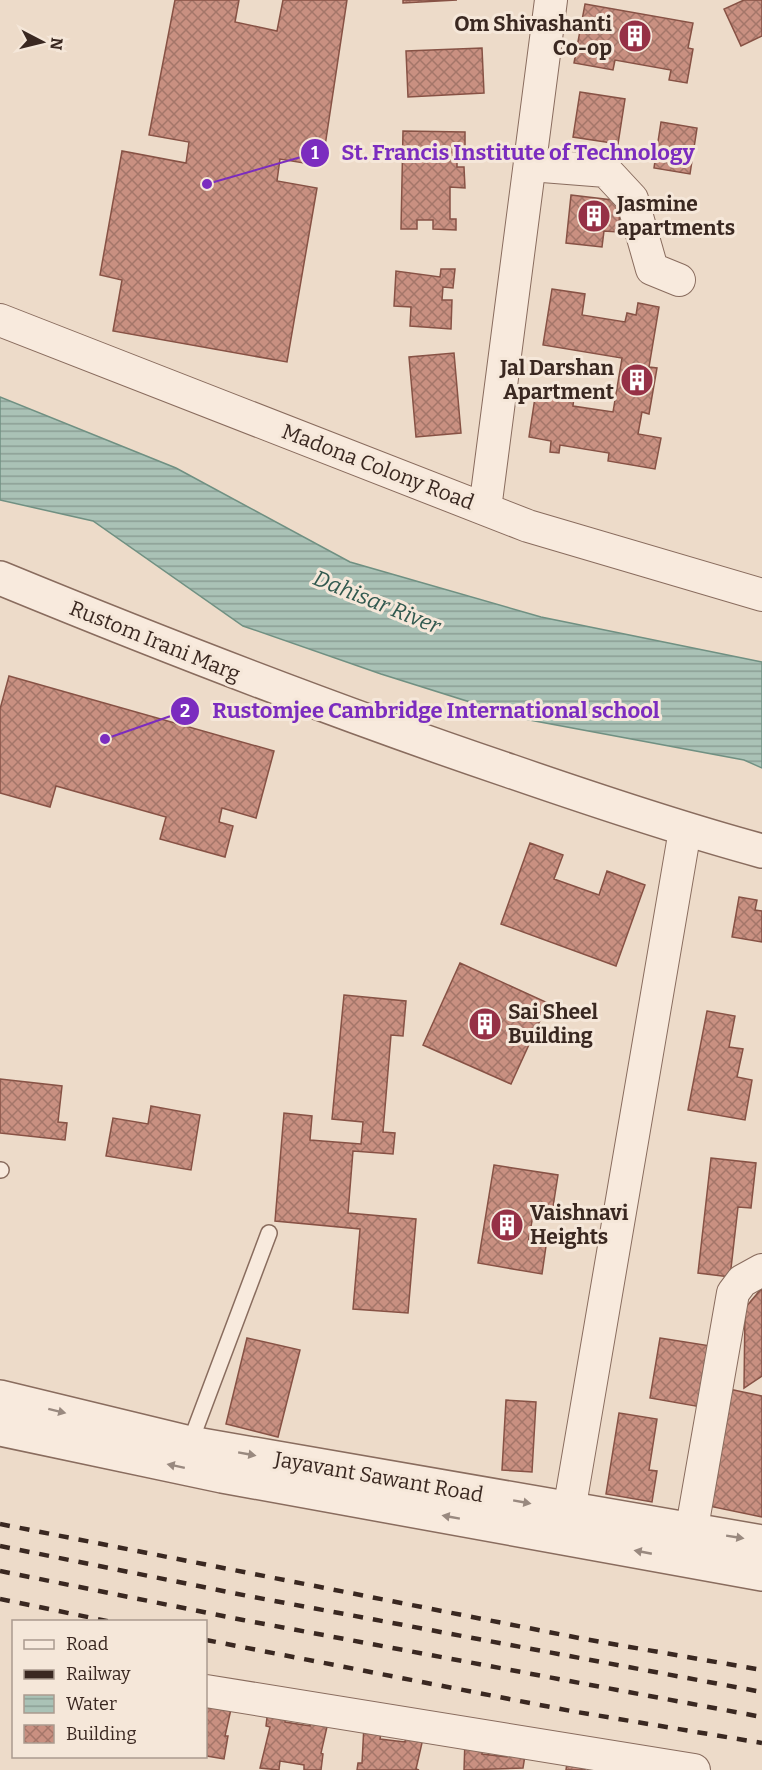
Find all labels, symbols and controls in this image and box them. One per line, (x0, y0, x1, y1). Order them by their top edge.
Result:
place label: Om Shivashanti Co-op (454, 11, 612, 61)
north arrow (12, 12, 72, 72)
building icon: Om Shivashanti Co-op (617, 18, 653, 54)
text: N (46, 36, 67, 51)
callout: St. Francis Institute of Technology (300, 133, 707, 173)
text: St. Francis Institute of Technology (341, 139, 696, 166)
text: 1 (311, 142, 319, 164)
place label: Jasmine apartments (616, 191, 735, 241)
building icon: Jasmine apartments (576, 198, 612, 234)
place label: Jal Darshan Apartment (499, 355, 615, 405)
building icon: Jal Darshan Apartment (619, 362, 655, 398)
street label: Madona Colony Road (278, 418, 478, 516)
water label: Dahisar River (310, 564, 445, 640)
street label: Rustom Irani Marg (66, 595, 244, 687)
callout: Rustomjee Cambridge International school (170, 691, 672, 731)
text: Rustomjee Cambridge International school (212, 697, 660, 724)
text: 2 (180, 700, 190, 722)
place label: Sai Sheel Building (508, 999, 598, 1049)
building icon: Sai Sheel Building (467, 1006, 503, 1042)
place label: Vaishnavi Heights (530, 1200, 629, 1250)
building icon: Vaishnavi Heights (489, 1207, 525, 1243)
one-way arrow (48, 1406, 66, 1416)
street label: Jayavant Sawant Road (272, 1446, 485, 1508)
one-way arrow (238, 1449, 257, 1458)
one-way arrow (167, 1461, 186, 1470)
one-way arrow (512, 1498, 531, 1507)
one-way arrow (441, 1512, 460, 1521)
one-way arrow (726, 1533, 745, 1542)
one-way arrow (633, 1547, 652, 1556)
legend (12, 1620, 207, 1758)
text: Road (66, 1633, 109, 1655)
text: Railway (66, 1663, 131, 1685)
text: Water (66, 1693, 117, 1715)
text: Building (66, 1723, 137, 1745)

